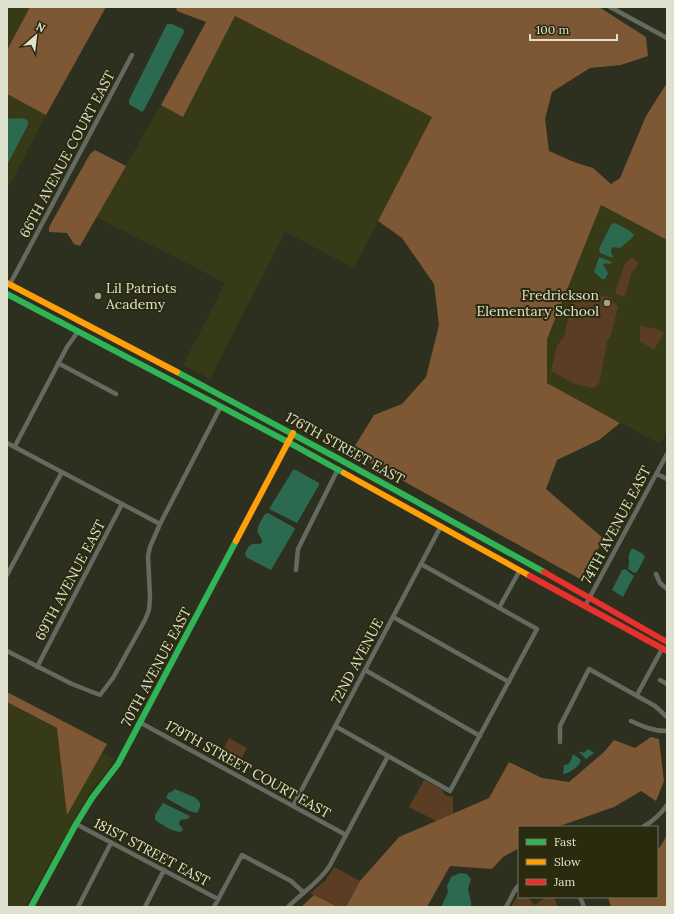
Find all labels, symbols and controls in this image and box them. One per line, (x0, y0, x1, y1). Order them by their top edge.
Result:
north arrow (16, 16, 56, 56)
scale bar (530, 16, 617, 42)
text: N (34, 19, 48, 36)
text: 100 m (536, 22, 569, 37)
street label: 66TH AVENUE COURT EAST (15, 67, 119, 241)
place label: Lil Patriots Academy (105, 279, 177, 313)
place label: Fredrickson Elementary School (476, 286, 599, 320)
marker: Lil Patriots Academy (93, 291, 103, 301)
marker: Fredrickson Elementary School (602, 298, 612, 308)
street label: 176TH STREET EAST (282, 408, 408, 488)
street label: 74TH AVENUE EAST (577, 463, 655, 587)
street label: 69TH AVENUE EAST (31, 517, 109, 643)
street label: 70TH AVENUE EAST (117, 604, 195, 730)
street label: 72ND AVENUE (327, 615, 387, 707)
street label: 179TH STREET COURT EAST (162, 716, 334, 822)
street label: 181ST STREET EAST (91, 814, 213, 890)
legend (518, 826, 658, 898)
text: Fast (554, 834, 577, 849)
text: Slow (554, 854, 581, 869)
text: Jam (553, 874, 575, 889)

